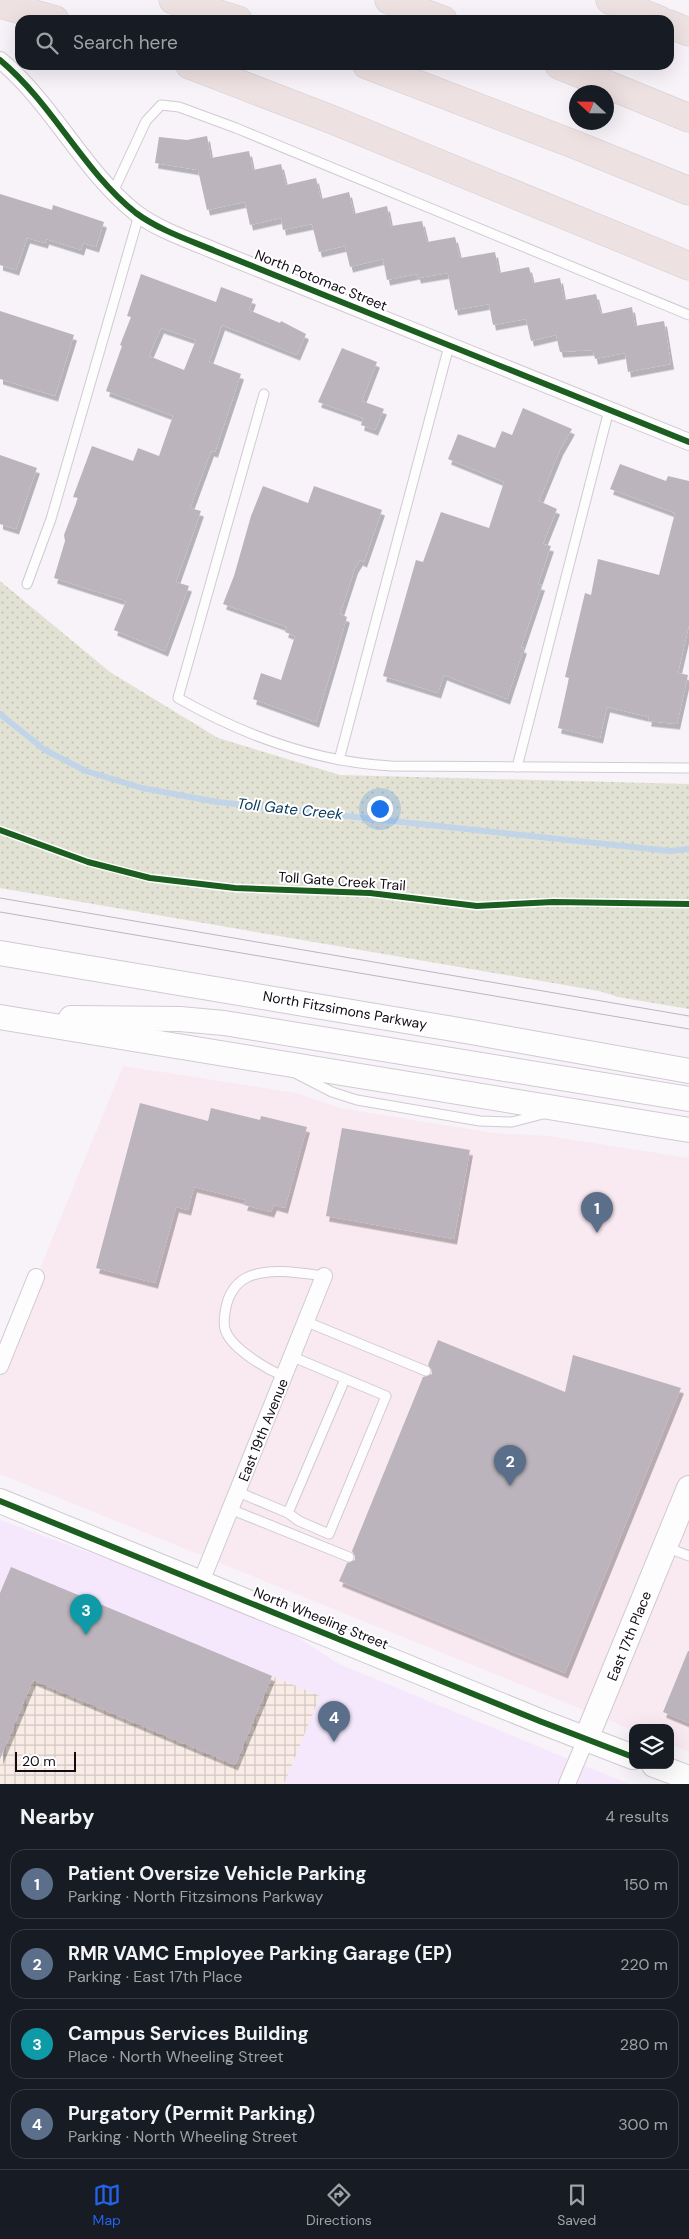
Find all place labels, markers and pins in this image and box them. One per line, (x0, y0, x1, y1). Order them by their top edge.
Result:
pin: 1 (581, 1192, 613, 1233)
pin: 2 (494, 1445, 526, 1486)
pin: 3 (70, 1594, 102, 1635)
pin: 4 (318, 1701, 350, 1742)

